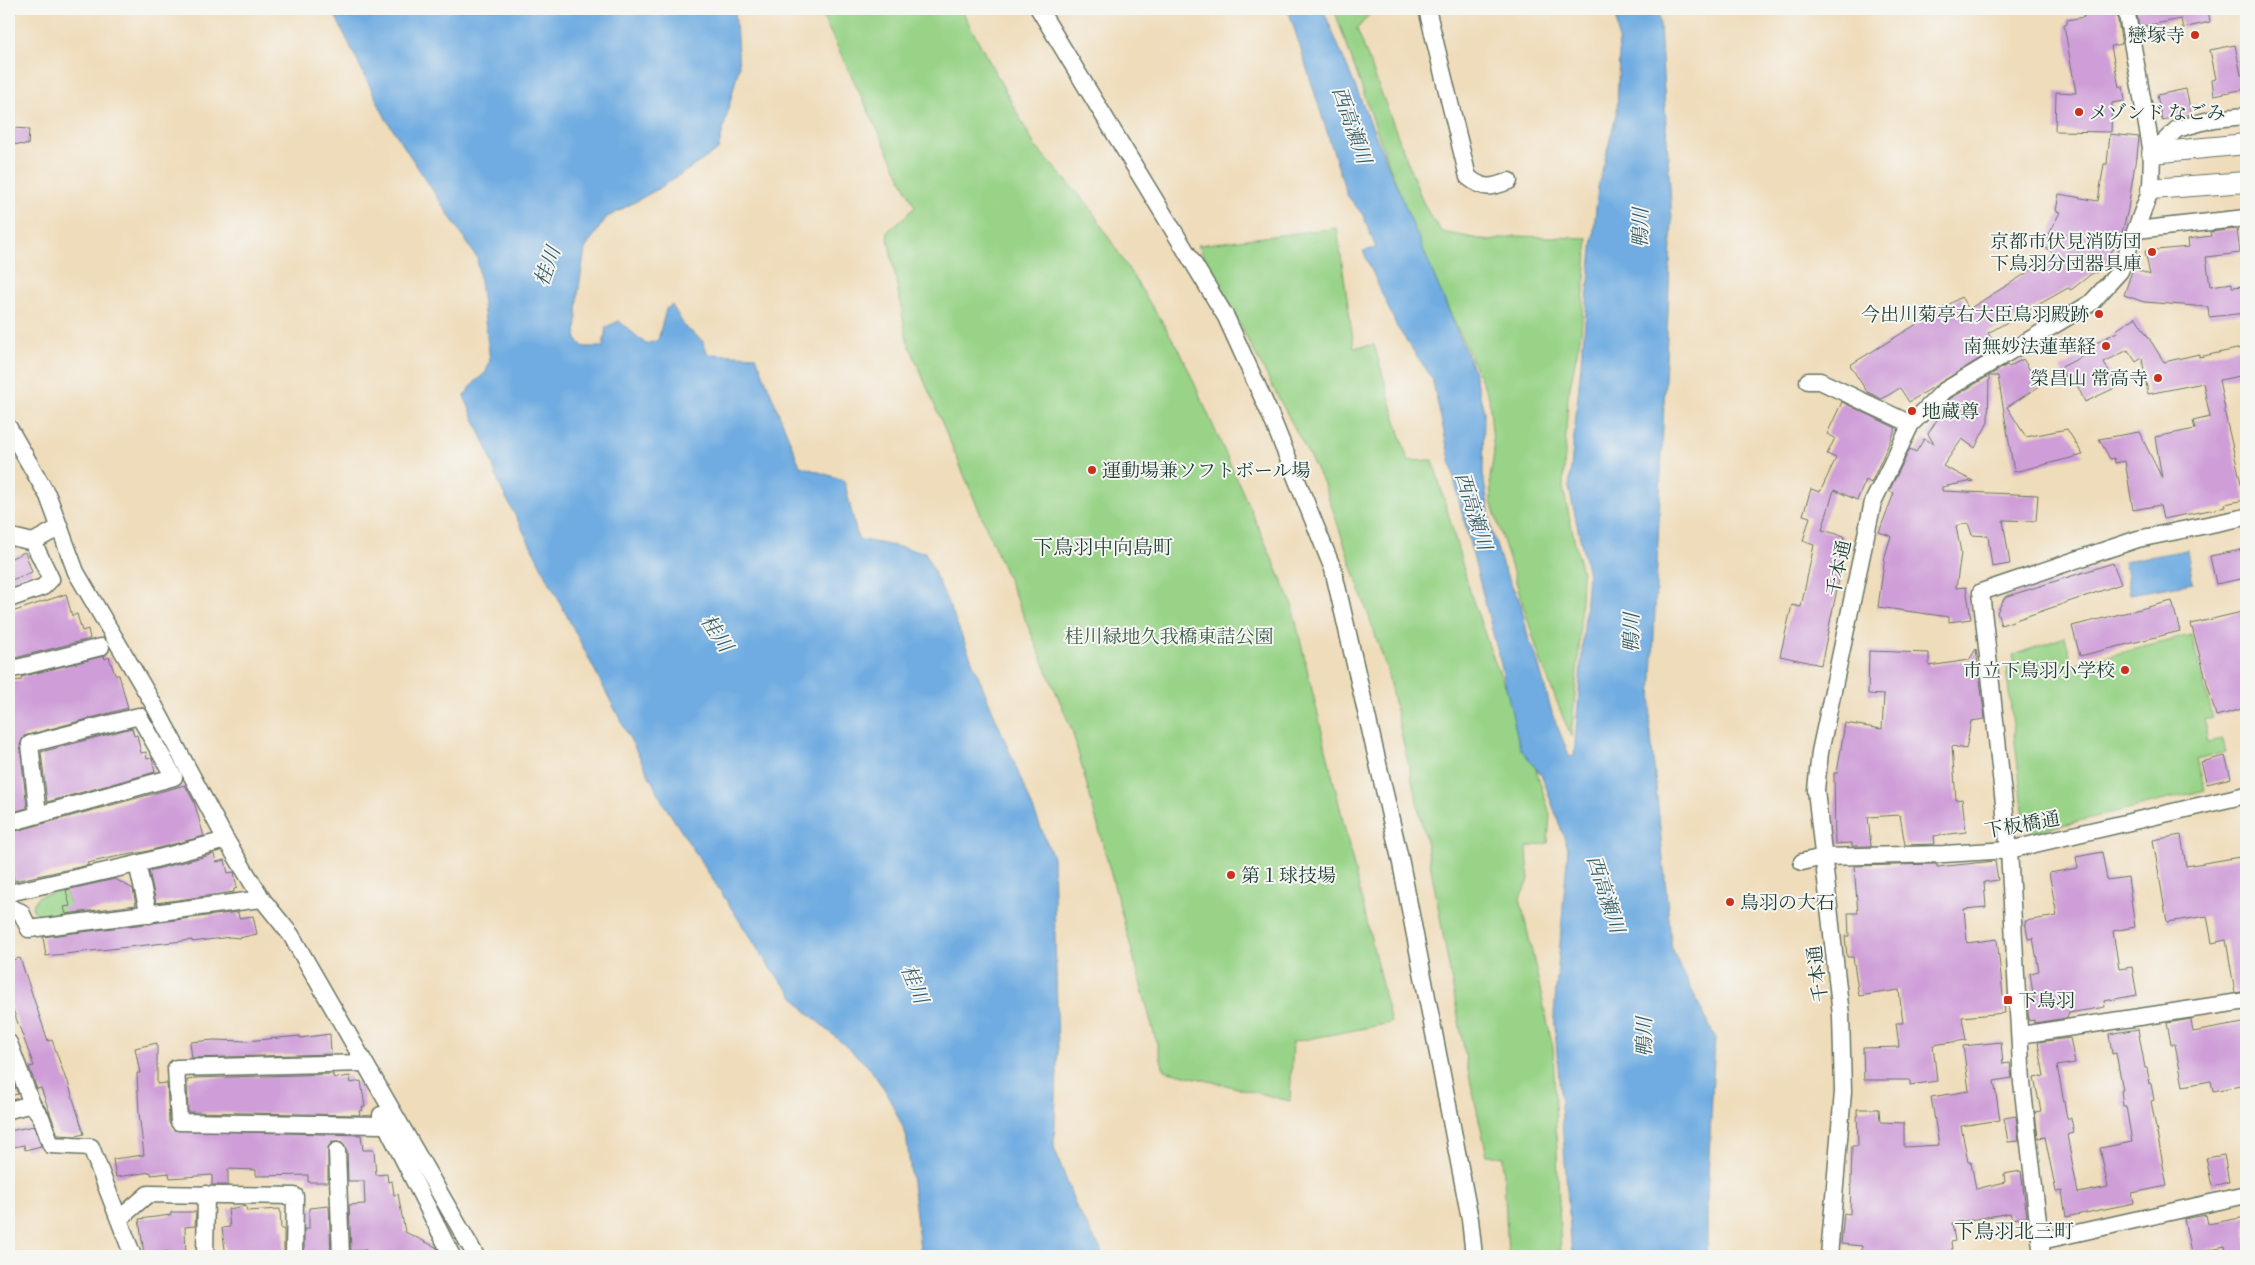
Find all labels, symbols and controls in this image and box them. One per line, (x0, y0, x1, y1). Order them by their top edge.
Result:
place label: 戀塚寺 (2128, 25, 2185, 48)
marker: 戀塚寺 (2189, 29, 2201, 41)
water label: 西高瀬川 (1326, 84, 1376, 169)
place label: メゾンド なごみ (2089, 102, 2226, 125)
marker: メゾンド なごみ (2073, 106, 2085, 118)
water label: 鴨川 (1629, 206, 1654, 248)
place label: 京都市伏見消防団 下鳥羽分団器具庫 (1990, 231, 2142, 276)
water label: 桂川 (530, 242, 568, 290)
marker: 京都市伏見消防団 下鳥羽分団器具庫 (2146, 246, 2158, 258)
place label: 今出川菊亭右大臣鳥羽殿跡 (1861, 304, 2089, 327)
marker: 今出川菊亭右大臣鳥羽殿跡 (2093, 308, 2105, 320)
place label: 南無妙法蓮華経 (1963, 336, 2096, 359)
marker: 南無妙法蓮華経 (2100, 340, 2112, 352)
place label: 榮昌山 常高寺 (2030, 368, 2148, 391)
marker: 榮昌山 常高寺 (2152, 372, 2164, 384)
place label: 地蔵尊 (1922, 401, 1979, 424)
marker: 地蔵尊 (1906, 405, 1918, 417)
place label: 運動場兼ソフトボール場 (1102, 460, 1311, 483)
marker: 運動場兼ソフトボール場 (1086, 464, 1098, 476)
water label: 西高瀬川 (1449, 470, 1497, 555)
district label: 下鳥羽中向島町 (1033, 536, 1173, 561)
street label: 千本通 (1822, 538, 1857, 599)
water label: 桂川 (694, 610, 738, 659)
water label: 鴨川 (1620, 611, 1645, 653)
park label: 桂川緑地久我橋東詰公園 (1064, 626, 1274, 649)
place label: 市立下鳥羽小学校 (1963, 660, 2115, 683)
marker: 市立下鳥羽小学校 (2119, 664, 2131, 676)
street label: 下板橋通 (1983, 808, 2062, 843)
water label: 西高瀬川 (1580, 853, 1629, 938)
place label: 第１球技場 (1241, 865, 1336, 888)
marker: 第１球技場 (1225, 869, 1237, 881)
place label: 鳥羽の大石 (1740, 892, 1835, 915)
marker: 鳥羽の大石 (1724, 896, 1736, 908)
street label: 千本通 (1804, 944, 1833, 1004)
water label: 桂川 (895, 961, 933, 1010)
place label: 下鳥羽 (2018, 990, 2075, 1013)
marker: 下鳥羽 (2002, 994, 2014, 1006)
water label: 鴨川 (1633, 1015, 1658, 1057)
district label: 下鳥羽北三町 (1954, 1220, 2074, 1245)

